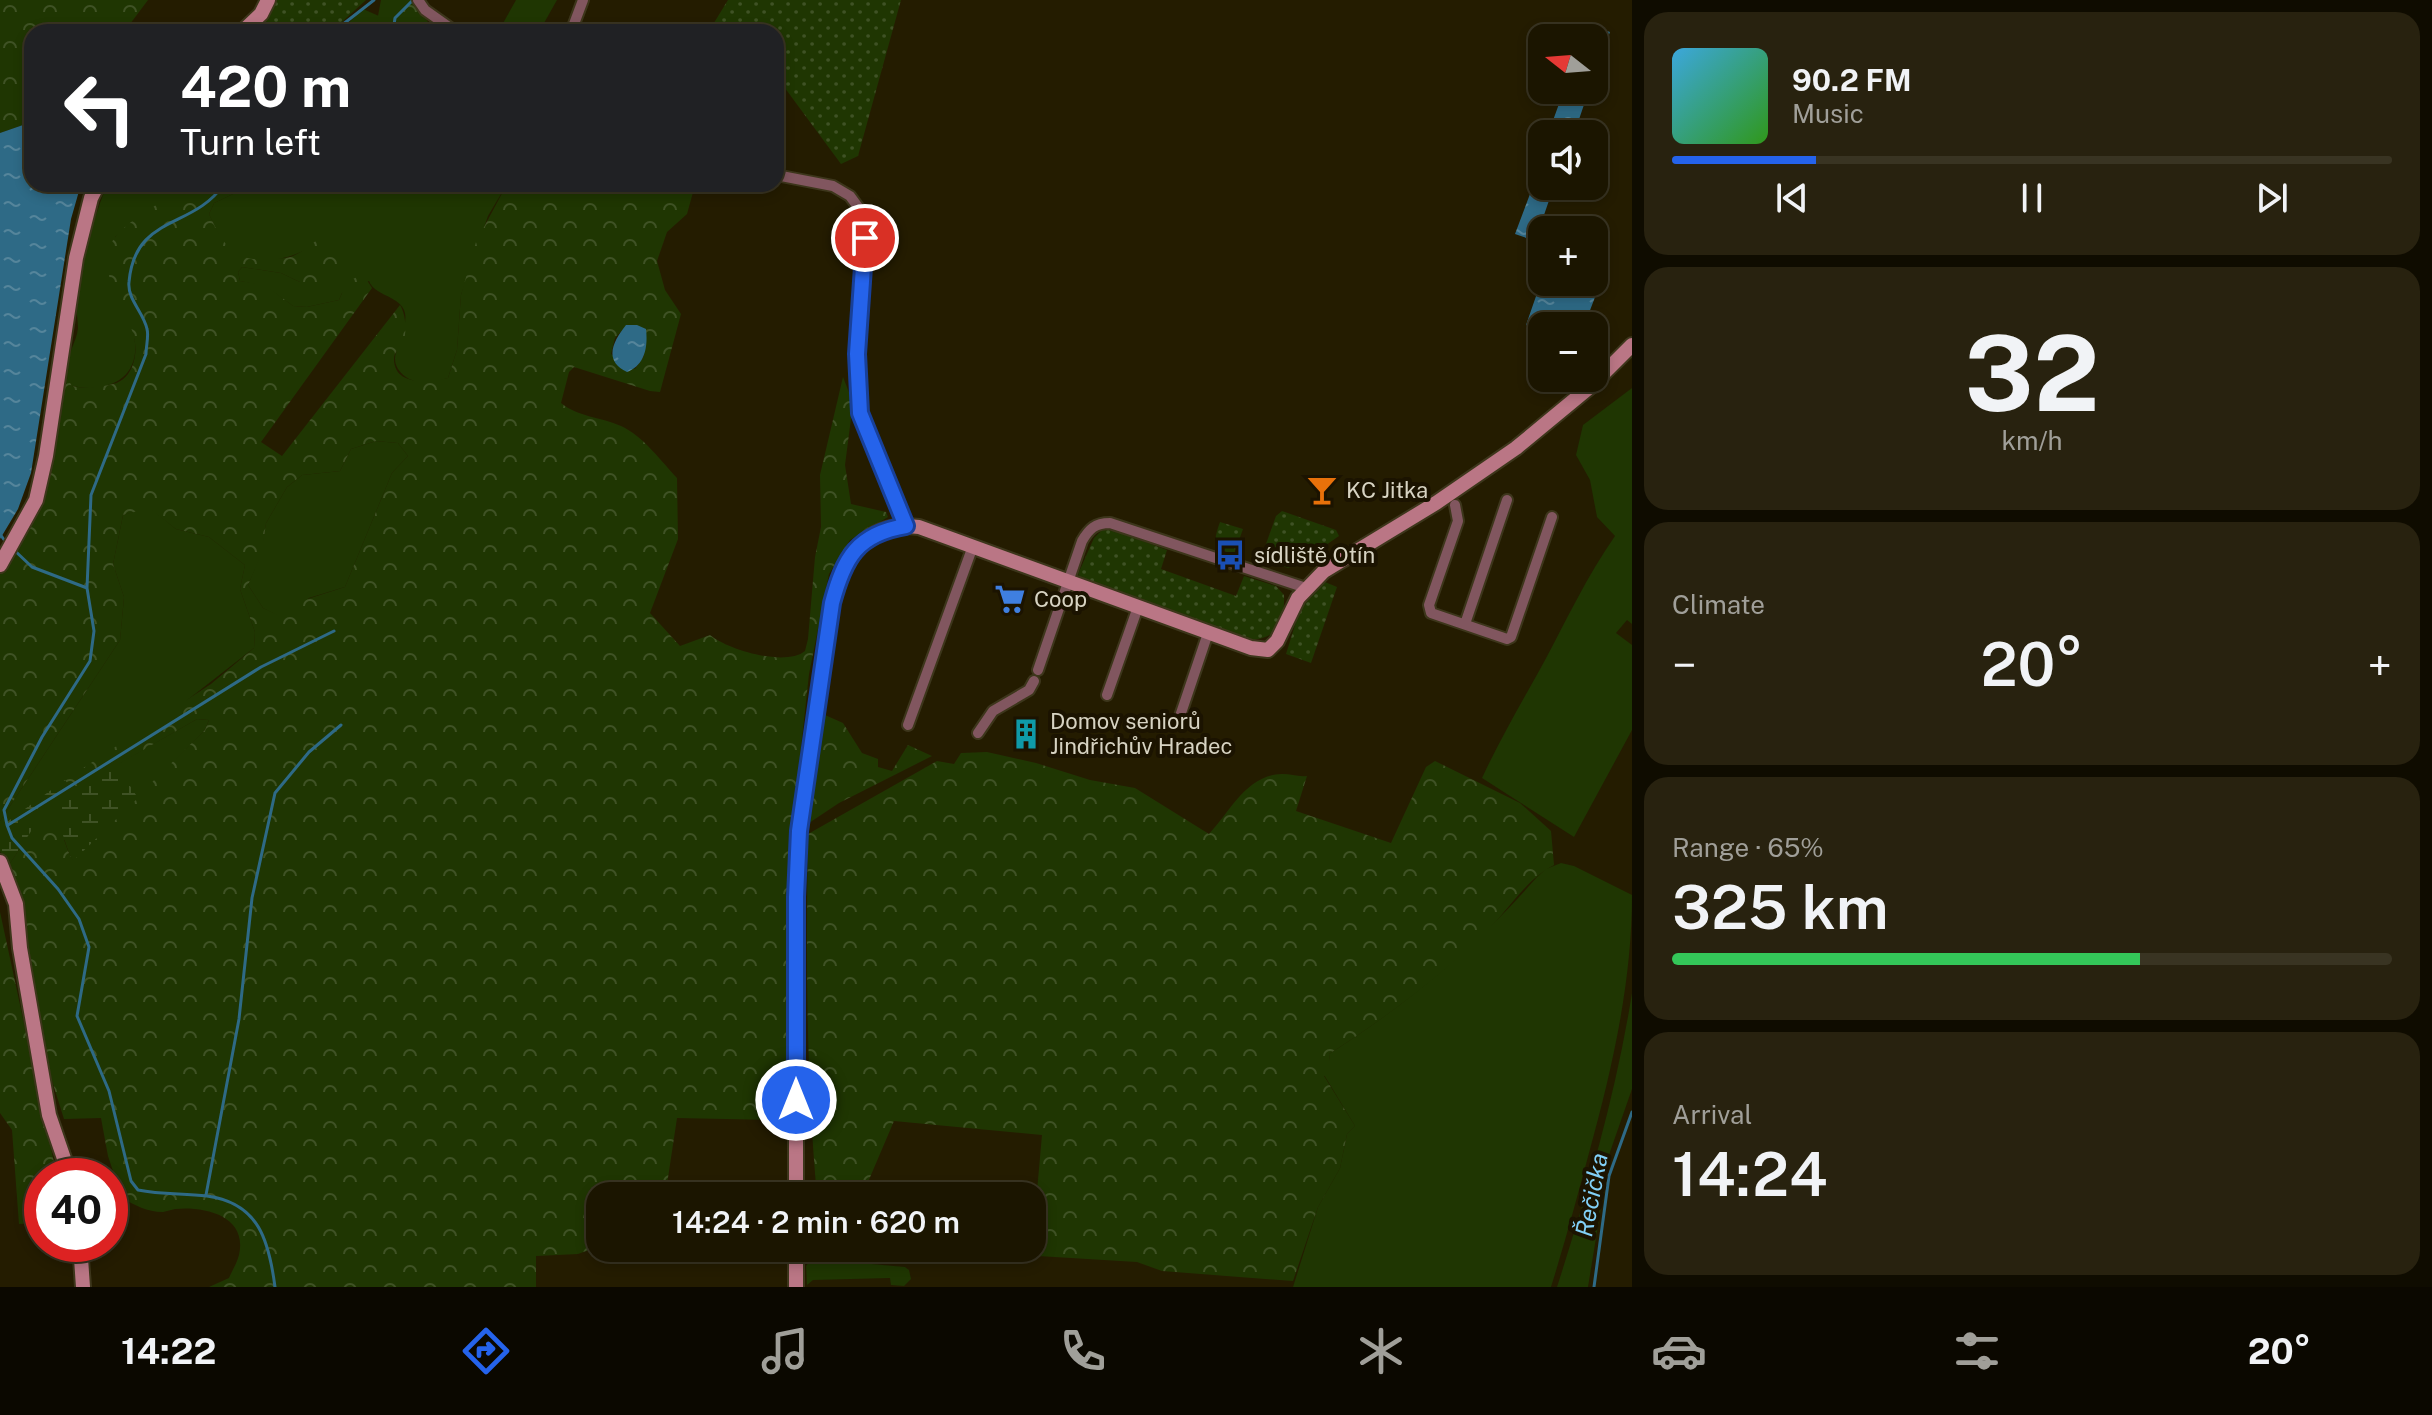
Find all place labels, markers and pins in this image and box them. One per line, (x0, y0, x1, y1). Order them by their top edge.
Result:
pin (831, 204, 899, 272)
bar icon: KC Jitka (1305, 473, 1339, 507)
place label: KC Jitka (1346, 477, 1428, 503)
bus stop icon: sídliště Otín (1213, 538, 1247, 572)
place label: sídliště Otín (1254, 542, 1375, 568)
supermarket icon: Coop (993, 582, 1027, 616)
place label: Coop (1034, 586, 1087, 612)
place label: Domov seniorů Jindřichův Hradec (1050, 708, 1233, 759)
building icon: Domov seniorů Jindřichův Hradec (1009, 717, 1043, 751)

